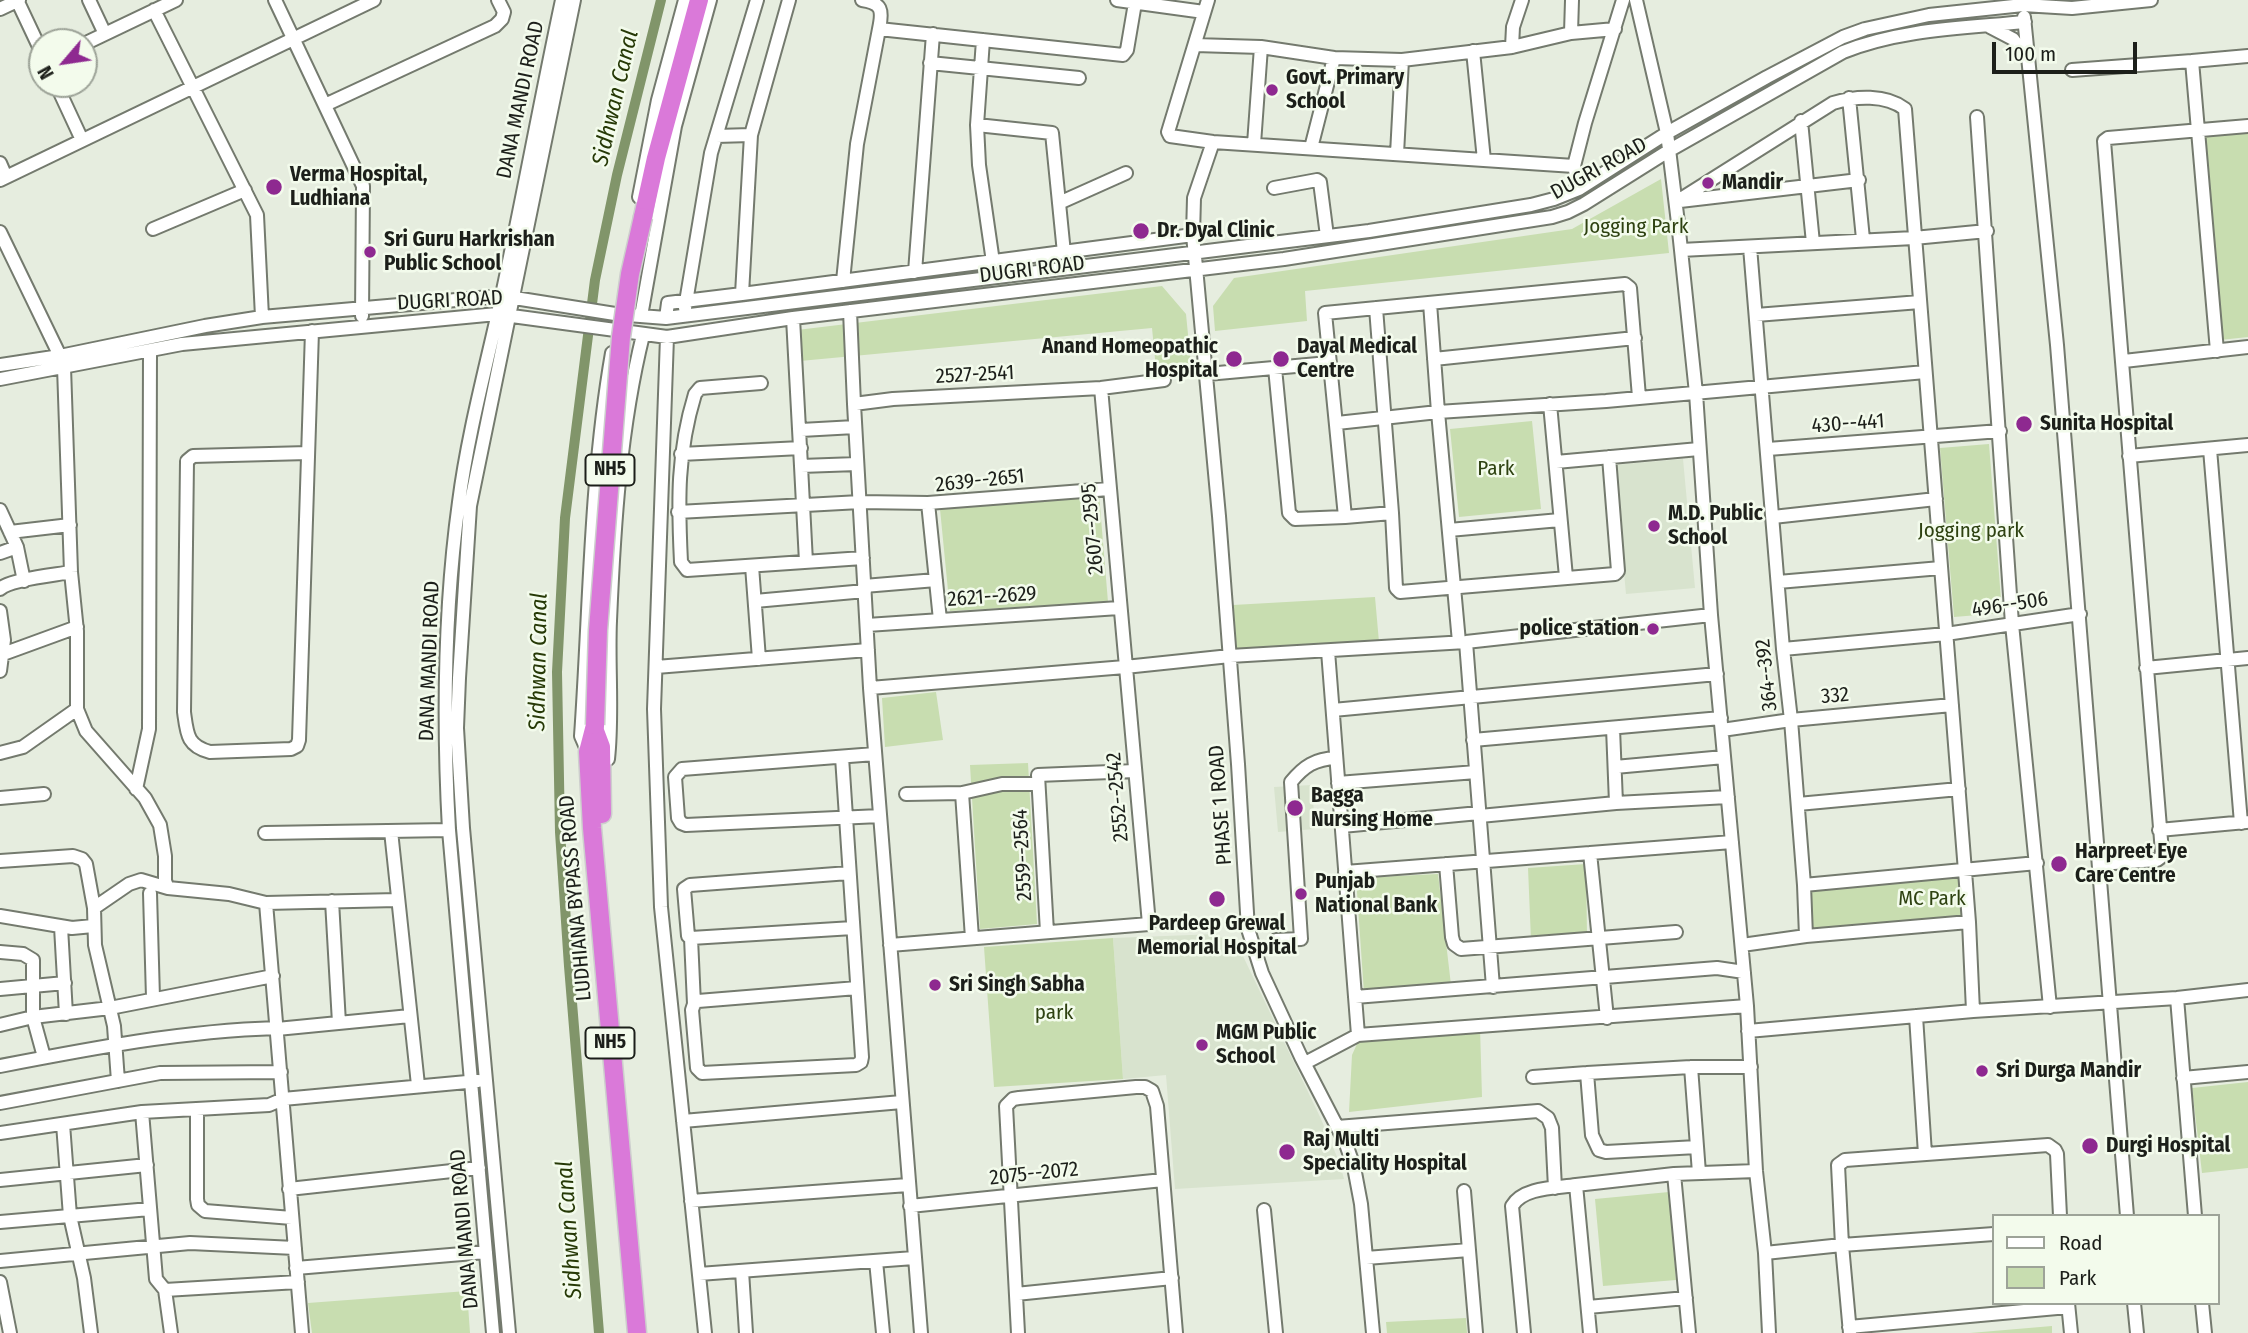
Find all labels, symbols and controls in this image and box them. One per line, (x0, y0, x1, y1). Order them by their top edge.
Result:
street label: DANA MANDI ROAD (492, 19, 550, 181)
water label: Sidhwan Canal (587, 27, 645, 169)
north arrow (28, 28, 98, 98)
scale bar (1996, 28, 2141, 72)
text: 100 m (2005, 41, 2056, 67)
text: N (33, 62, 59, 83)
place label: Govt. Primary School (1286, 65, 1404, 115)
marker: Govt. Primary School (1264, 82, 1280, 98)
street label: DUGRI ROAD (1547, 132, 1651, 206)
place label: Verma Hospital, Ludhiana (290, 162, 428, 212)
place label: Mandir (1722, 170, 1783, 196)
marker: Mandir (1700, 175, 1716, 191)
marker: Verma Hospital, Ludhiana (264, 177, 284, 197)
park label: Jogging Park (1584, 214, 1688, 240)
place label: Dr. Dyal Clinic (1157, 218, 1275, 244)
marker: Dr. Dyal Clinic (1131, 221, 1151, 241)
place label: Sri Guru Harkrishan Public School (384, 227, 555, 277)
marker: Sri Guru Harkrishan Public School (362, 244, 378, 260)
street label: DUGRI ROAD (978, 251, 1086, 289)
street label: DUGRI ROAD (396, 286, 504, 316)
place label: Anand Homeopathic Hospital (1042, 334, 1218, 384)
place label: Dayal Medical Centre (1297, 334, 1417, 384)
marker: Anand Homeopathic Hospital (1224, 349, 1244, 369)
marker: Dayal Medical Centre (1271, 349, 1291, 369)
street label: 2527-2541 (935, 360, 1015, 390)
street label: 430--441 (1811, 409, 1885, 439)
place label: Sunita Hospital (2040, 411, 2173, 437)
marker: Sunita Hospital (2014, 414, 2034, 434)
road number: NH5 (586, 454, 634, 485)
park label: Park (1477, 456, 1515, 482)
street label: 2639--2651 (934, 464, 1026, 498)
street label: 2607--2595 (1076, 482, 1110, 576)
place label: M.D. Public School (1668, 501, 1763, 551)
marker: M.D. Public School (1646, 518, 1662, 534)
park label: Jogging park (1918, 518, 2024, 544)
street label: DANA MANDI ROAD (415, 580, 445, 742)
street label: 2621--2629 (946, 581, 1038, 613)
street label: 496--506 (1970, 587, 2050, 623)
water label: Sidhwan Canal (524, 593, 554, 731)
place label: police station (1520, 616, 1639, 642)
marker: police station (1645, 621, 1661, 637)
street label: 364--392 (1751, 638, 1783, 712)
street label: 332 (1820, 682, 1850, 710)
street label: PHASE 1 ROAD (1204, 744, 1238, 866)
street label: 2552--2542 (1102, 751, 1134, 843)
place label: Bagga Nursing Home (1311, 783, 1433, 833)
street label: LUDHIANA BYPASS ROAD (554, 794, 598, 1002)
marker: Bagga Nursing Home (1285, 798, 1305, 818)
street label: 2559--2564 (1008, 808, 1038, 902)
place label: Harpreet Eye Care Centre (2075, 839, 2187, 889)
marker: Harpreet Eye Care Centre (2049, 854, 2069, 874)
place label: Punjab National Bank (1315, 869, 1437, 919)
marker: Punjab National Bank (1293, 886, 1309, 902)
park label: MC Park (1898, 886, 1966, 912)
marker: Pardeep Grewal Memorial Hospital (1207, 889, 1227, 909)
place label: Pardeep Grewal Memorial Hospital (1137, 911, 1297, 961)
place label: Sri Singh Sabha (949, 972, 1085, 998)
marker: Sri Singh Sabha (927, 977, 943, 993)
park label: park (1035, 1000, 1073, 1026)
place label: MGM Public School (1216, 1020, 1316, 1070)
road number: NH5 (586, 1028, 634, 1058)
marker: MGM Public School (1194, 1037, 1210, 1053)
place label: Sri Durga Mandir (1996, 1058, 2141, 1084)
marker: Sri Durga Mandir (1974, 1063, 1990, 1079)
place label: Raj Multi Speciality Hospital (1303, 1127, 1467, 1177)
place label: Durgi Hospital (2106, 1133, 2230, 1159)
marker: Durgi Hospital (2080, 1136, 2100, 1156)
marker: Raj Multi Speciality Hospital (1277, 1142, 1297, 1162)
street label: DANA MANDI ROAD (445, 1148, 485, 1310)
street label: 2075--2072 (988, 1157, 1080, 1191)
water label: Sidhwan Canal (551, 1160, 589, 1300)
legend (1993, 1214, 2220, 1305)
text: Road (2059, 1230, 2103, 1256)
text: Park (2059, 1265, 2096, 1291)

